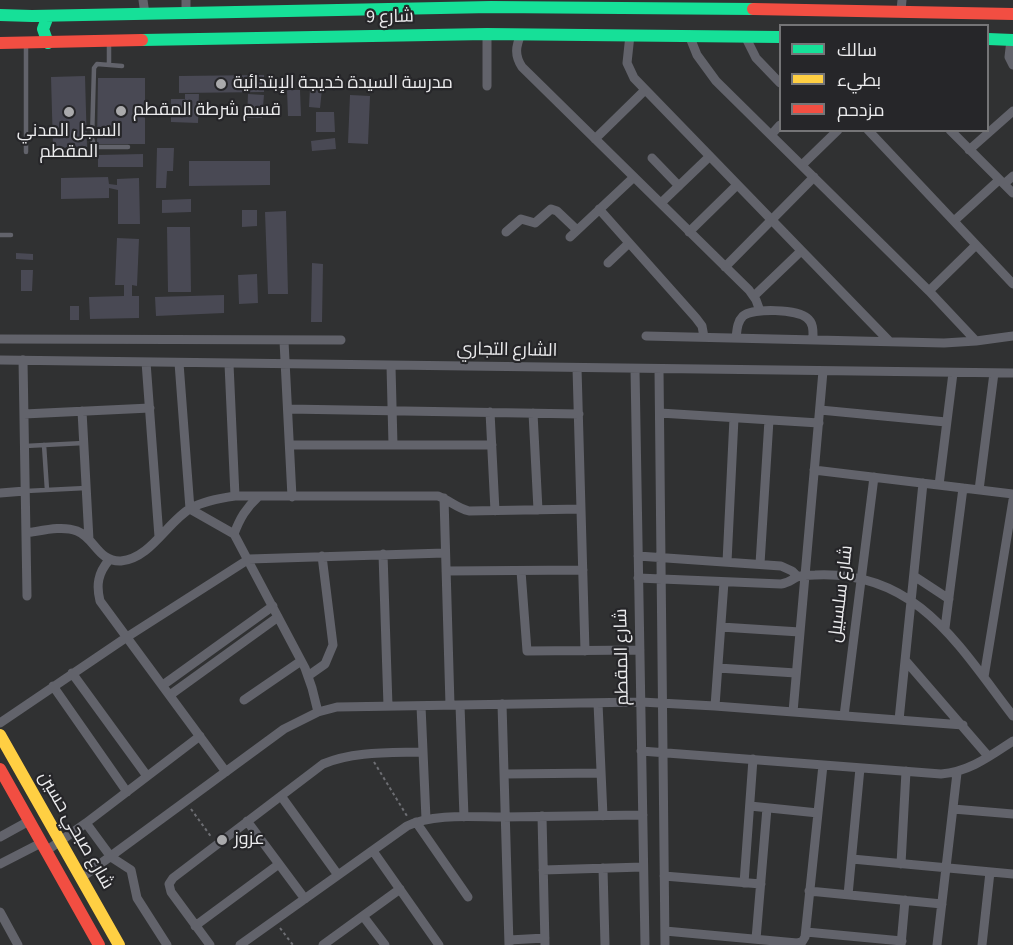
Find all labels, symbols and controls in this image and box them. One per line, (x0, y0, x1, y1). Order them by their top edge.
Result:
street label: شارع 9 (366, 7, 414, 29)
legend (779, 24, 989, 132)
text: سالك (837, 38, 877, 63)
text: بطيء (837, 68, 881, 93)
place label: مدرسة السيدة خديجة الإبتدائية (233, 73, 453, 95)
marker: مدرسة السيدة خديجة الإبتدائية (214, 77, 228, 91)
text: مزدحم (837, 98, 885, 123)
place label: قسم شرطة المقطم (133, 100, 281, 122)
marker: قسم شرطة المقطم (114, 104, 128, 118)
marker: السجل المدني المقطم (62, 105, 76, 119)
place label: السجل المدني المقطم (17, 121, 121, 164)
street label: الشارع التجاري (456, 339, 558, 363)
street label: شارع سلسبيل (825, 544, 859, 644)
street label: شارع المقطم (611, 608, 635, 706)
street label: شارع صبحي حسين (33, 768, 117, 894)
place label: عزوز (234, 829, 265, 851)
marker: عزوز (215, 833, 229, 847)

